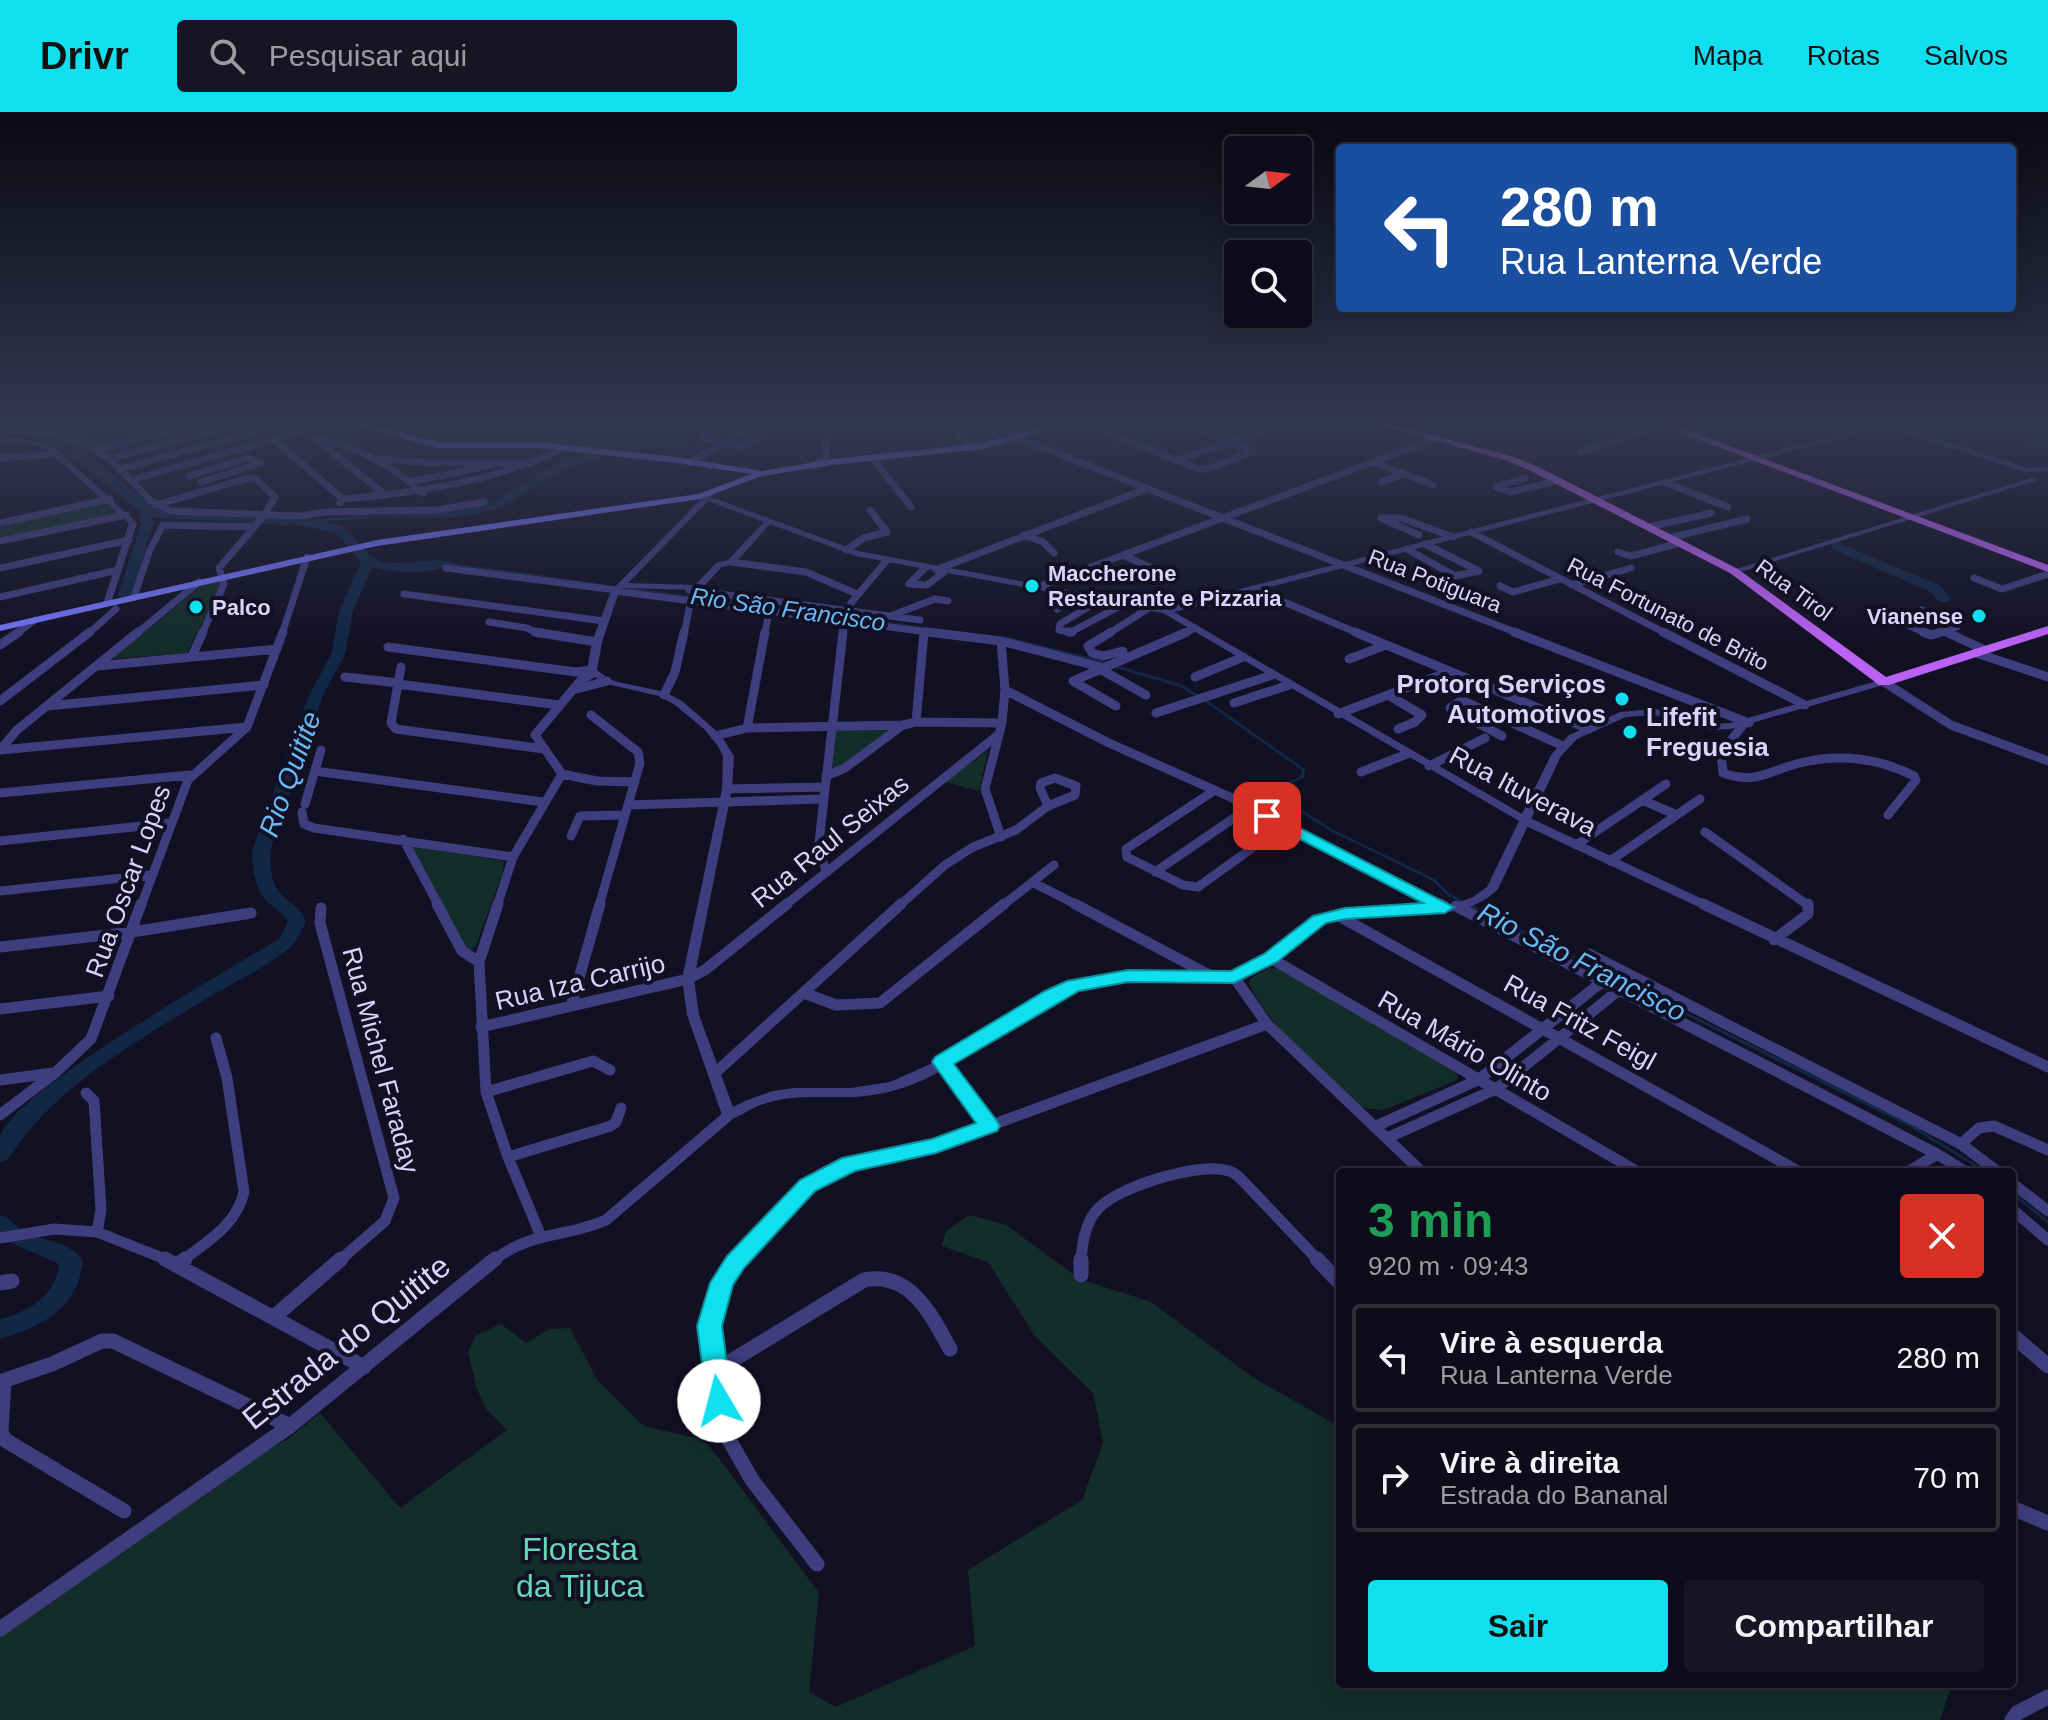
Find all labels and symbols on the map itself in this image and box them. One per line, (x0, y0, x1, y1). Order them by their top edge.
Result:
north arrow (1224, 136, 1312, 224)
street label: Rua Potiguara (1365, 544, 1506, 618)
street label: Rua Fortunato de Brito (1563, 552, 1773, 676)
street label: Rua Tirol (1751, 554, 1837, 626)
place label: Maccherone Restaurante e Pizzaria (1048, 561, 1282, 611)
marker: Maccherone Restaurante e Pizzaria (1023, 577, 1041, 595)
water label: Rio São Francisco (689, 582, 887, 636)
place label: Palco (212, 595, 271, 620)
marker: Palco (187, 598, 205, 616)
place label: Vianense (1867, 604, 1963, 629)
marker: Vianense (1970, 607, 1988, 625)
place label: Protorq Serviços Automotivos (1396, 669, 1606, 729)
marker: Protorq Serviços Automotivos (1613, 690, 1631, 708)
place label: Lifefit Freguesia (1646, 702, 1769, 762)
water label: Rio Quitite (253, 707, 327, 841)
marker: Lifefit Freguesia (1621, 723, 1639, 741)
street label: Rua Ituverava (1444, 740, 1602, 842)
street label: Rua Raul Seixas (745, 768, 915, 914)
street label: Rua Oscar Lopes (79, 781, 177, 981)
pin (1233, 782, 1301, 850)
water label: Rio São Francisco (1473, 896, 1691, 1028)
street label: Rua Michel Faraday (336, 944, 426, 1176)
street label: Rua Iza Carrijo (492, 948, 668, 1016)
street label: Rua Fritz Feigl (1499, 968, 1661, 1076)
street label: Rua Mário Olinto (1373, 984, 1557, 1108)
street label: Estrada do Quitite (235, 1247, 457, 1437)
position arrow (677, 1359, 761, 1443)
park label: Floresta da Tijuca (516, 1531, 644, 1604)

